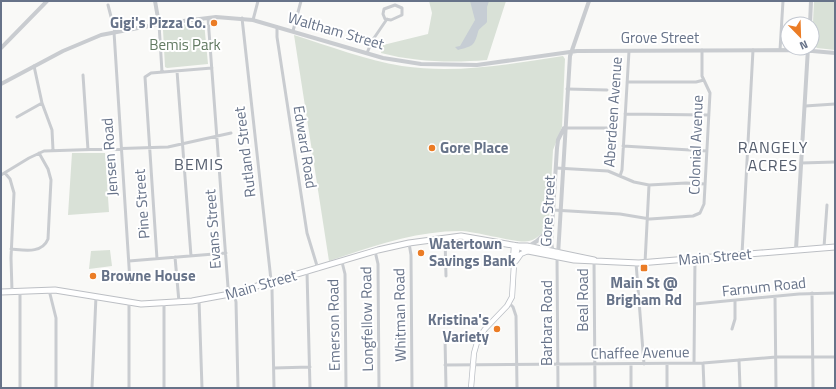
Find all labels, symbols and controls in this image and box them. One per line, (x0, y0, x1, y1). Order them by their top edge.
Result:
street label: Waltham Street (285, 6, 388, 55)
place label: Gigi's Pizza Co. (110, 11, 206, 34)
north arrow (780, 16, 820, 56)
marker: Gigi's Pizza Co. (209, 18, 219, 28)
street label: Grove Street (621, 26, 700, 49)
park label: Bemis Park (149, 33, 221, 56)
text: N (797, 36, 811, 54)
street label: Aberdeen Avenue (597, 56, 628, 168)
street label: Colonial Avenue (682, 95, 709, 195)
street label: Edward Road (288, 104, 323, 190)
street label: Rutland Street (227, 105, 261, 199)
street label: Jensen Road (95, 117, 124, 197)
district label: RANGELY ACRES (738, 135, 808, 177)
place label: Gore Place (440, 136, 509, 159)
marker: Gore Place (427, 143, 437, 153)
district label: BEMIS (174, 152, 224, 176)
street label: Pine Street (128, 168, 155, 240)
street label: Gore Street (534, 174, 561, 247)
street label: Evans Street (198, 188, 227, 270)
place label: Watertown Savings Bank (429, 232, 516, 272)
street label: Main Street (677, 242, 753, 271)
marker: Watertown Savings Bank (416, 248, 426, 258)
street label: Main Street (222, 263, 300, 306)
marker: Main St @ Brigham Rd (639, 263, 649, 273)
place label: Browne House (101, 264, 196, 287)
street label: Longfellow Road (354, 266, 379, 372)
street label: Whitman Road (387, 268, 412, 362)
street label: Beal Road (571, 268, 594, 332)
marker: Browne House (88, 271, 98, 281)
place label: Main St @ Brigham Rd (606, 271, 682, 311)
street label: Farnum Road (721, 271, 807, 302)
street label: Emerson Road (321, 279, 346, 371)
street label: Barbara Road (535, 280, 558, 366)
place label: Kristina's Variety (428, 308, 489, 348)
marker: Kristina's Variety (492, 324, 502, 334)
street label: Chaffee Avenue (590, 340, 690, 365)

